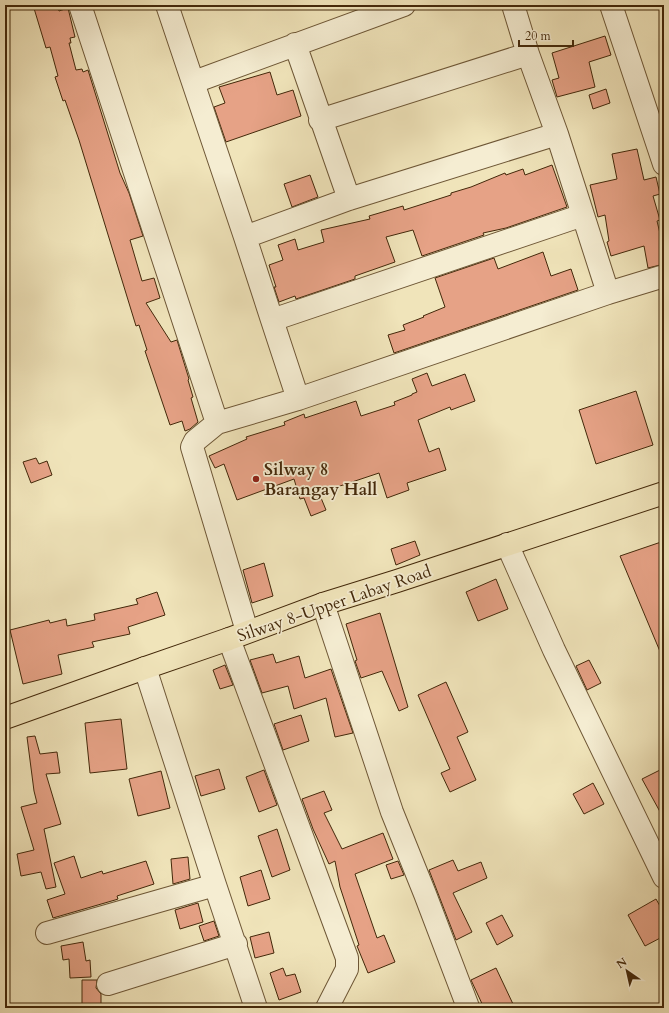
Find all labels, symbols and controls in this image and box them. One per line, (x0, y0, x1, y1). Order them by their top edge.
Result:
scale bar (519, 22, 573, 48)
text: 20 m (525, 28, 552, 44)
place label: Silway 8 Barangay Hall (264, 458, 377, 501)
marker: Silway 8 Barangay Hall (251, 474, 261, 484)
street label: Silway 8-Upper Labay Road (234, 559, 434, 648)
north arrow (607, 951, 647, 991)
text: N (614, 954, 630, 972)

